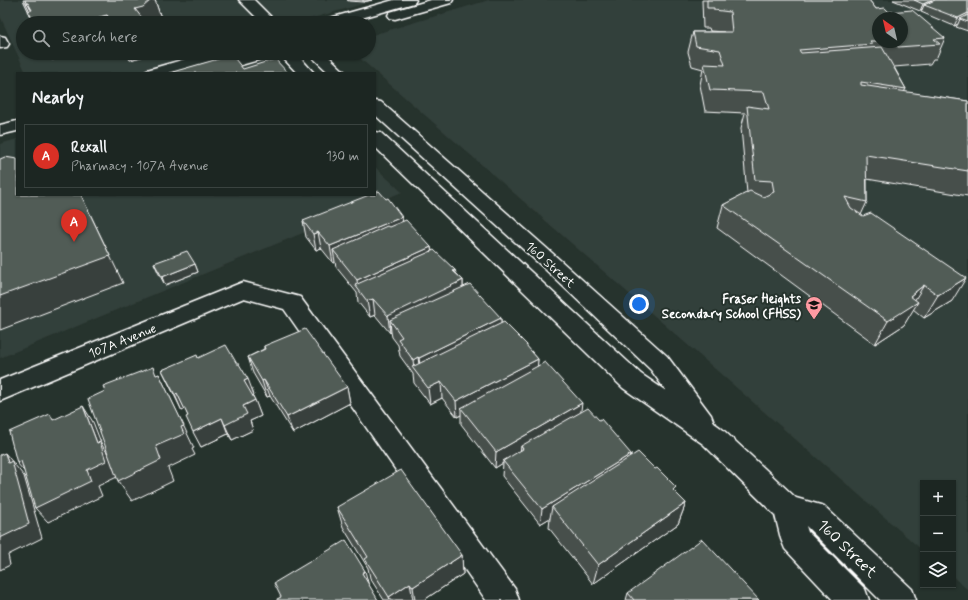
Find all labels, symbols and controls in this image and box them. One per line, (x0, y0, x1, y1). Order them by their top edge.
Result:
north arrow (872, 12, 908, 48)
search box (16, 16, 376, 60)
icon: search (30, 27, 52, 49)
text: Search here (62, 28, 138, 48)
text: Nearby (32, 87, 84, 109)
text: Rexall (71, 138, 107, 158)
text: A (42, 148, 50, 165)
text: 130 m (326, 148, 359, 165)
text: Pharmacy · 107A Avenue (71, 158, 208, 175)
pin: A (61, 209, 87, 242)
street label: 160 Street (521, 238, 579, 292)
place label: Fraser Heights Secondary School (FHSS) (662, 291, 801, 323)
your location (629, 294, 649, 314)
school or university icon: Fraser Heights Secondary School (FHSS) (804, 295, 824, 320)
street label: 107A Avenue (86, 320, 159, 363)
map controls (920, 480, 956, 588)
button: + (920, 480, 956, 516)
street label: 160 Street (812, 515, 882, 583)
button: − (920, 516, 956, 552)
button: layers (920, 552, 956, 588)

